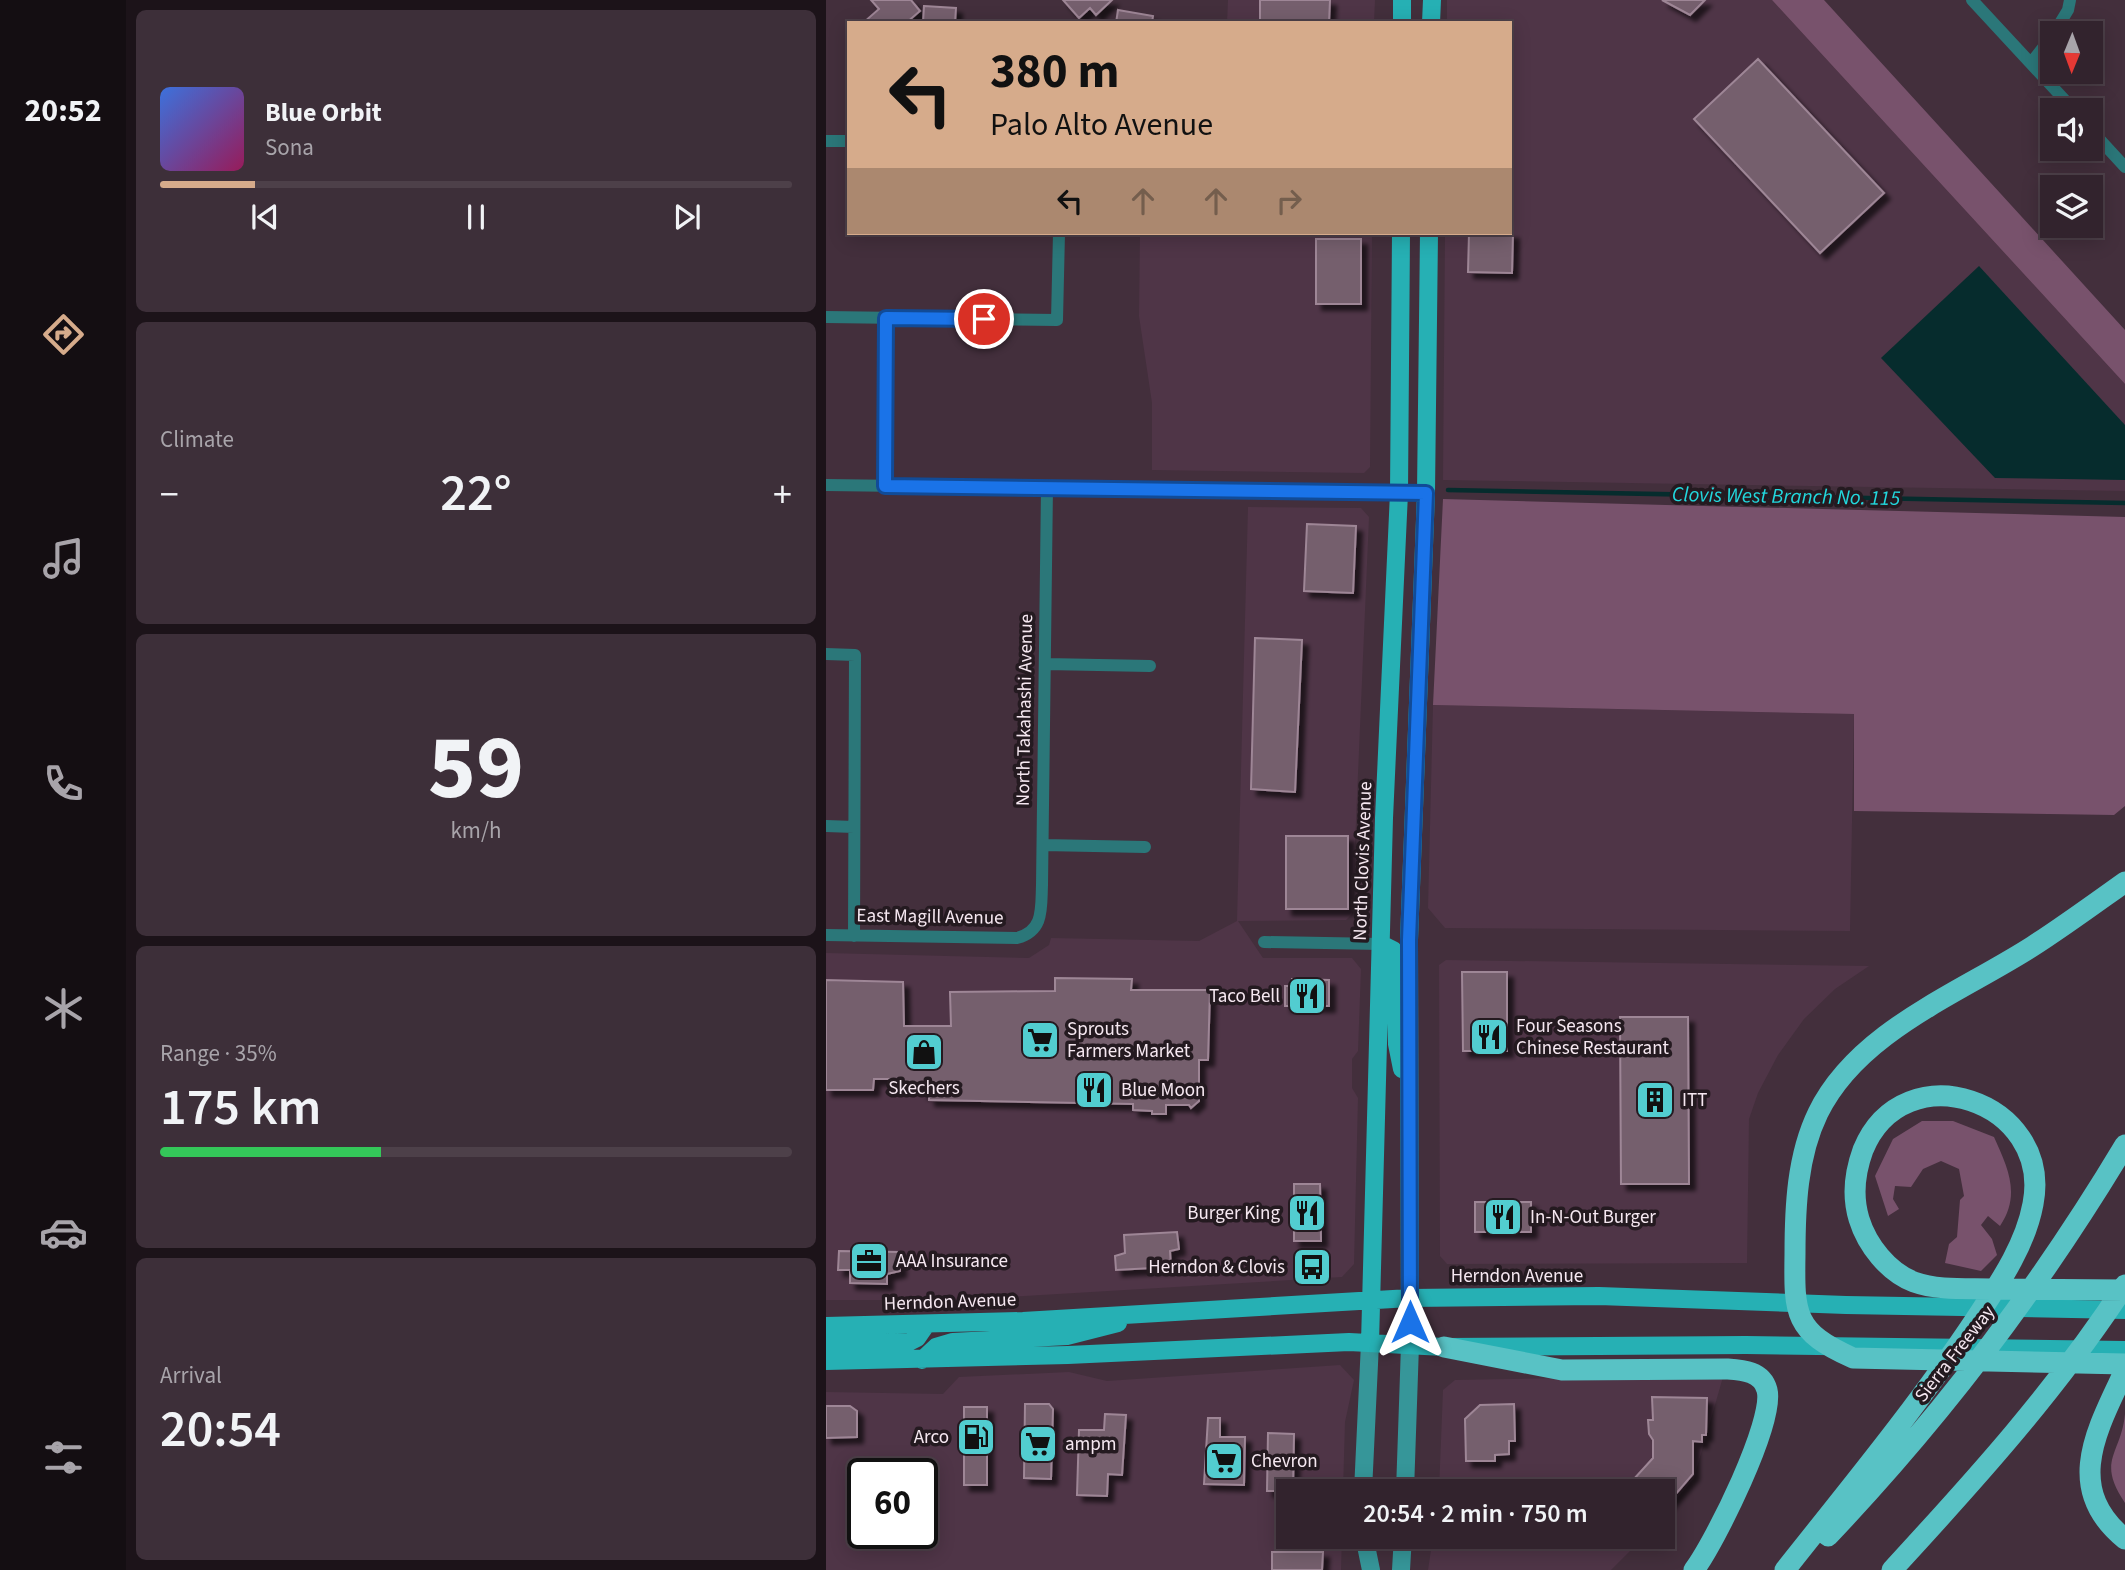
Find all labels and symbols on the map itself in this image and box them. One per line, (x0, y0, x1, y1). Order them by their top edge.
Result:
north arrow (2040, 21, 2104, 84)
pin (954, 289, 1014, 349)
water label: Clovis West Branch No. 115 (1672, 479, 1900, 513)
street label: North Takahashi Avenue (1010, 614, 1040, 806)
street label: North Clovis Avenue (1347, 781, 1379, 941)
street label: East Magill Avenue (856, 902, 1004, 932)
restaurant icon: Taco Bell (1286, 975, 1328, 1017)
place label: Taco Bell (1209, 983, 1280, 1010)
place label: Four Seasons Chinese Restaurant (1516, 1013, 1670, 1062)
place label: Sprouts Farmers Market (1067, 1016, 1191, 1065)
restaurant icon: Four Seasons Chinese Restaurant (1468, 1016, 1510, 1058)
supermarket icon: Sprouts Farmers Market (1019, 1019, 1061, 1061)
shop icon: Skechers (903, 1031, 945, 1073)
restaurant icon: Blue Moon (1073, 1069, 1115, 1111)
place label: Skechers (888, 1075, 960, 1102)
place label: Blue Moon (1121, 1077, 1205, 1104)
building icon: ITT (1634, 1079, 1676, 1121)
place label: ITT (1682, 1087, 1707, 1114)
restaurant icon: Burger King (1286, 1192, 1328, 1234)
restaurant icon: In-N-Out Burger (1482, 1196, 1524, 1238)
place label: Burger King (1187, 1200, 1280, 1227)
place label: In-N-Out Burger (1530, 1204, 1656, 1231)
office icon: AAA Insurance (848, 1240, 890, 1282)
bus stop icon: Herndon & Clovis (1291, 1246, 1333, 1288)
place label: AAA Insurance (896, 1248, 1008, 1275)
place label: Herndon & Clovis (1148, 1254, 1285, 1281)
street label: Herndon Avenue (1451, 1263, 1583, 1290)
position arrow (1373, 1285, 1447, 1359)
street label: Herndon Avenue (883, 1286, 1017, 1318)
street label: Sierra Freeway (1908, 1300, 2002, 1408)
fuel station icon: Arco (955, 1416, 997, 1458)
supermarket icon: ampm (1017, 1423, 1059, 1465)
place label: Arco (914, 1424, 949, 1451)
place label: ampm (1065, 1431, 1117, 1458)
supermarket icon: Chevron (1203, 1440, 1245, 1482)
place label: Chevron (1251, 1448, 1318, 1475)
speed limit sign: 60 (847, 1458, 938, 1549)

